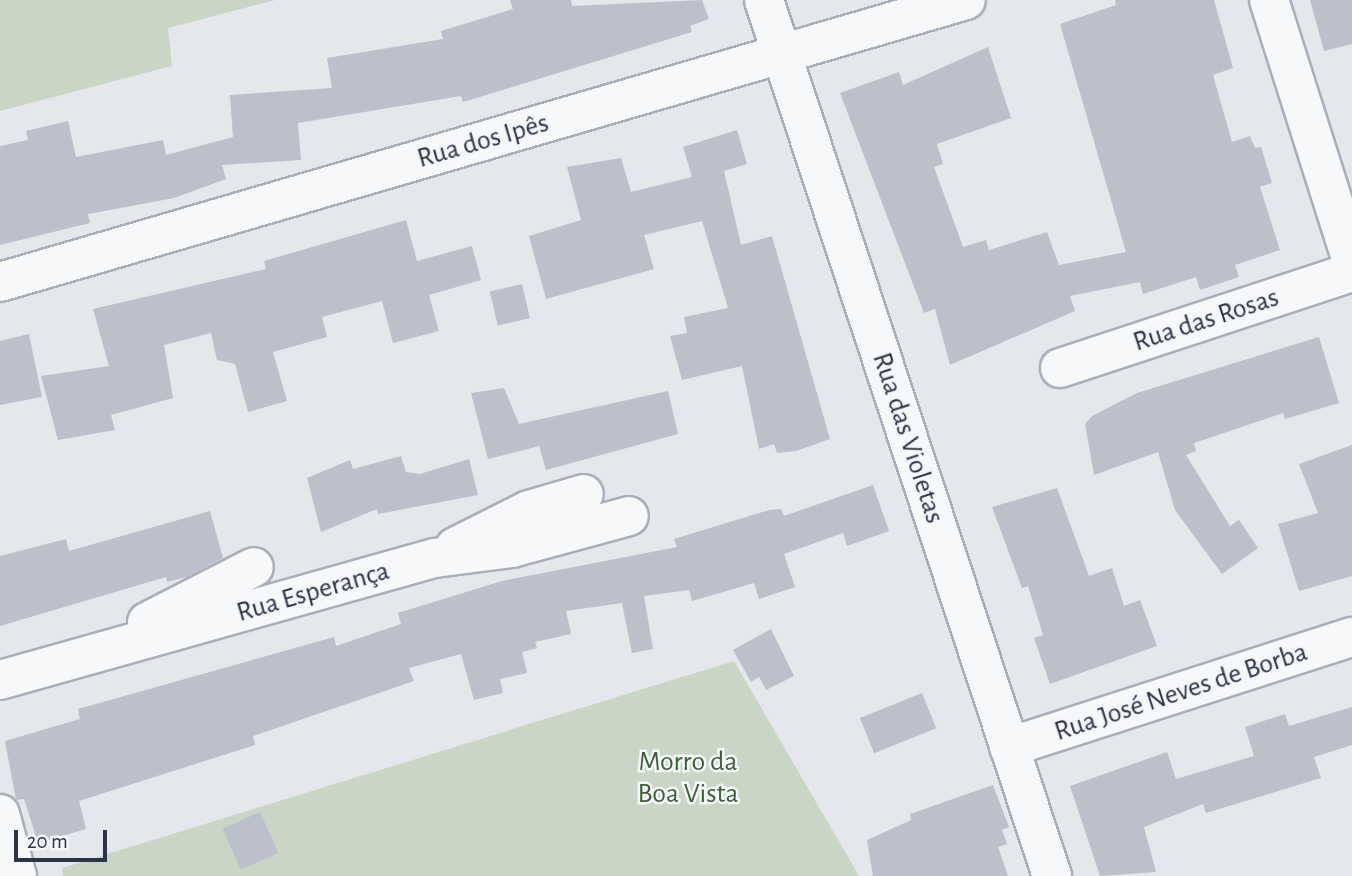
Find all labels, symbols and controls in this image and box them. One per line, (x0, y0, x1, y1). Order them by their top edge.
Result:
street label: Rua dos Ipês (413, 106, 553, 176)
street label: Rua das Rosas (1129, 281, 1283, 359)
street label: Rua das Violetas (865, 348, 951, 528)
street label: Rua Esperança (233, 554, 393, 630)
street label: Rua José Neves de Borba (1050, 635, 1312, 749)
park label: Morro da Boa Vista (638, 745, 738, 811)
scale bar (18, 816, 110, 860)
text: 20 m (27, 831, 68, 852)

